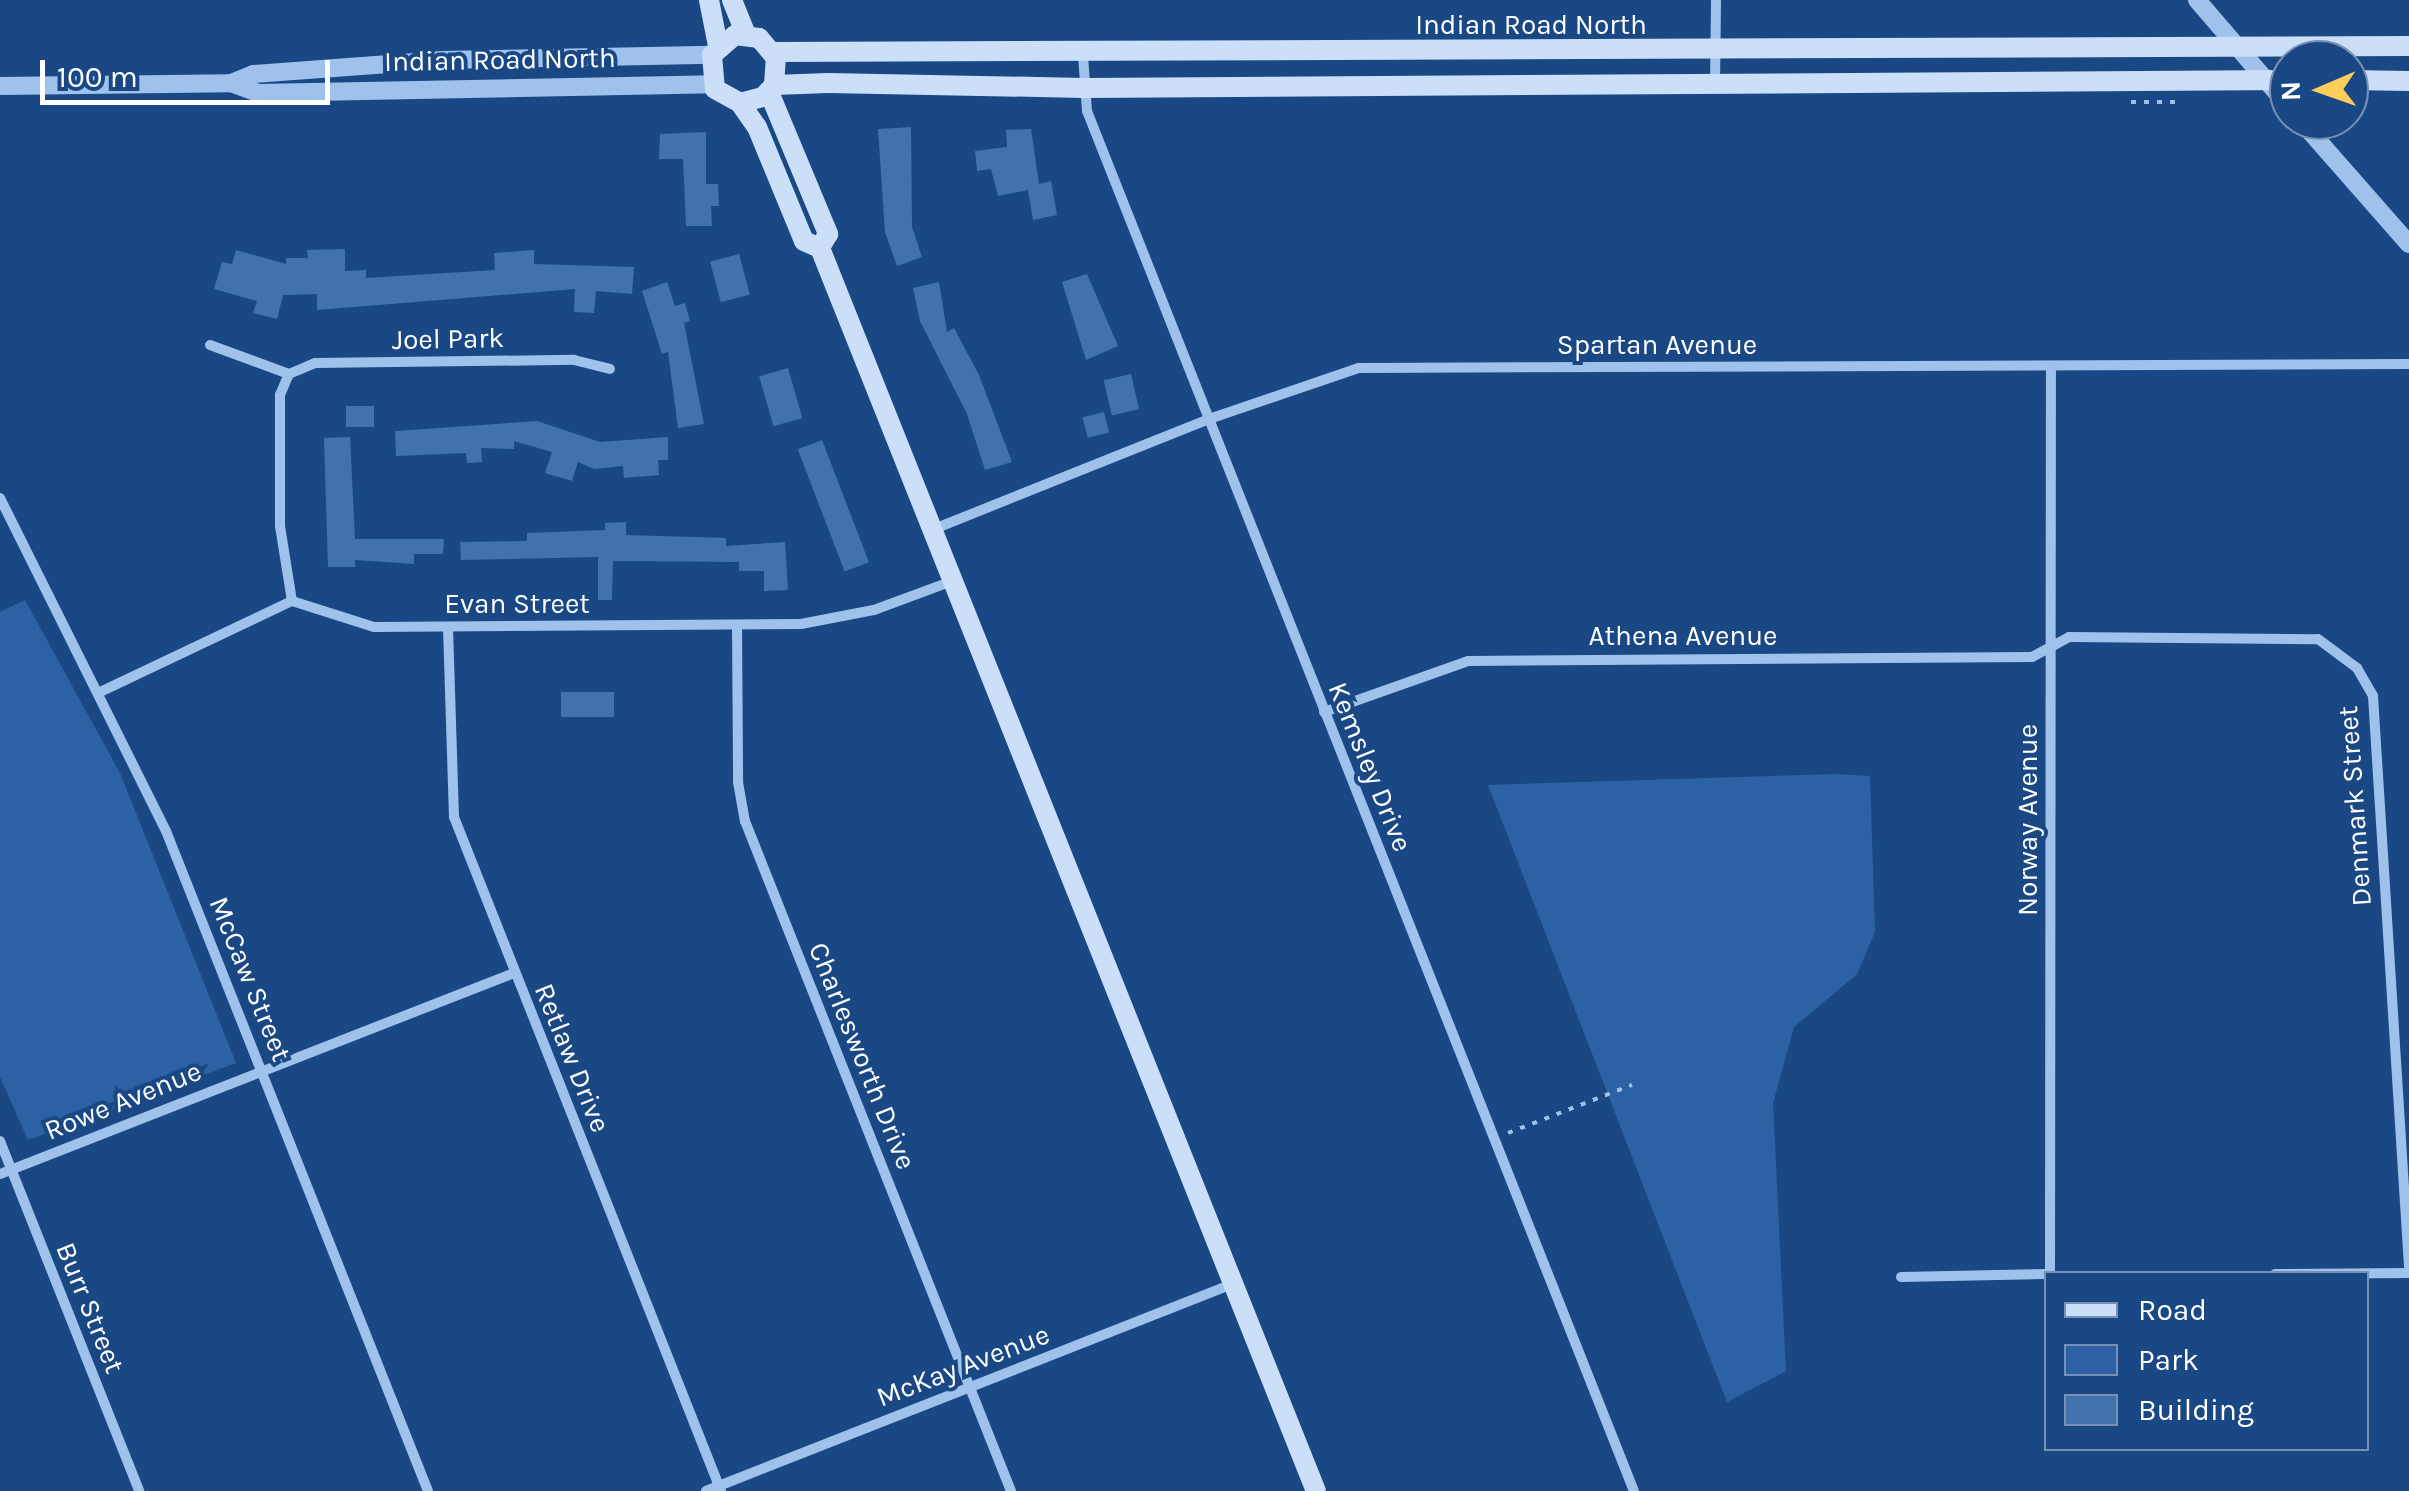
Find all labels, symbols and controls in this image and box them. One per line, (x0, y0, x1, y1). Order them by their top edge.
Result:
street label: Indian Road North (1415, 8, 1647, 42)
scale bar (45, 40, 335, 102)
north arrow (2269, 40, 2369, 140)
street label: Indian Road North (384, 41, 616, 79)
text: 100 m (57, 59, 138, 95)
text: N (2274, 80, 2307, 102)
street label: Joel Park (392, 321, 504, 357)
street label: Spartan Avenue (1557, 328, 1757, 362)
street label: Evan Street (444, 587, 590, 621)
street label: Athena Avenue (1589, 619, 1777, 653)
street label: Kemsley Drive (1321, 677, 1419, 857)
street label: Denmark Street (2331, 705, 2379, 907)
street label: Norway Avenue (2011, 724, 2045, 916)
street label: McCaw Street (202, 892, 298, 1066)
street label: Charlesworth Drive (801, 938, 923, 1174)
street label: Retlaw Drive (527, 979, 617, 1137)
street label: Rowe Avenue (40, 1054, 206, 1148)
street label: Burr Street (49, 1238, 131, 1378)
legend (2044, 1271, 2369, 1451)
text: Road (2138, 1292, 2207, 1328)
street label: McKay Avenue (872, 1318, 1054, 1414)
text: Park (2138, 1342, 2199, 1378)
text: Building (2138, 1392, 2254, 1428)

